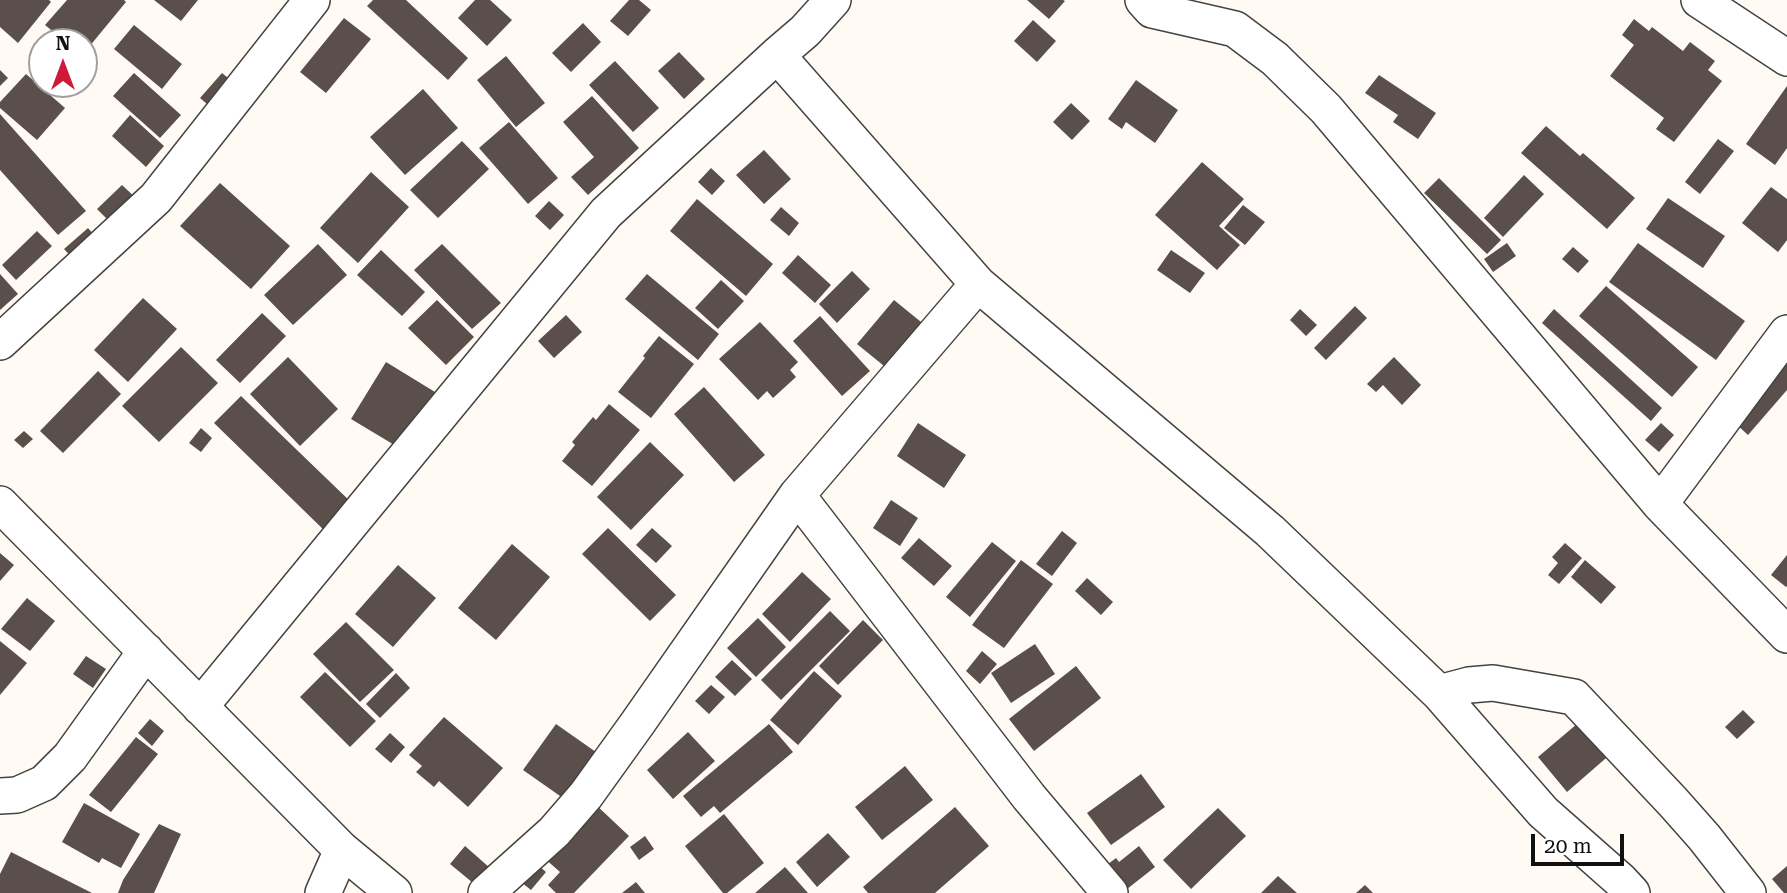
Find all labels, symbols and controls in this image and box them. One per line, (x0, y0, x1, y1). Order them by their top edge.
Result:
north arrow (28, 28, 98, 98)
text: N (56, 32, 70, 55)
scale bar (1535, 820, 1628, 864)
text: 20 m (1544, 834, 1592, 858)

